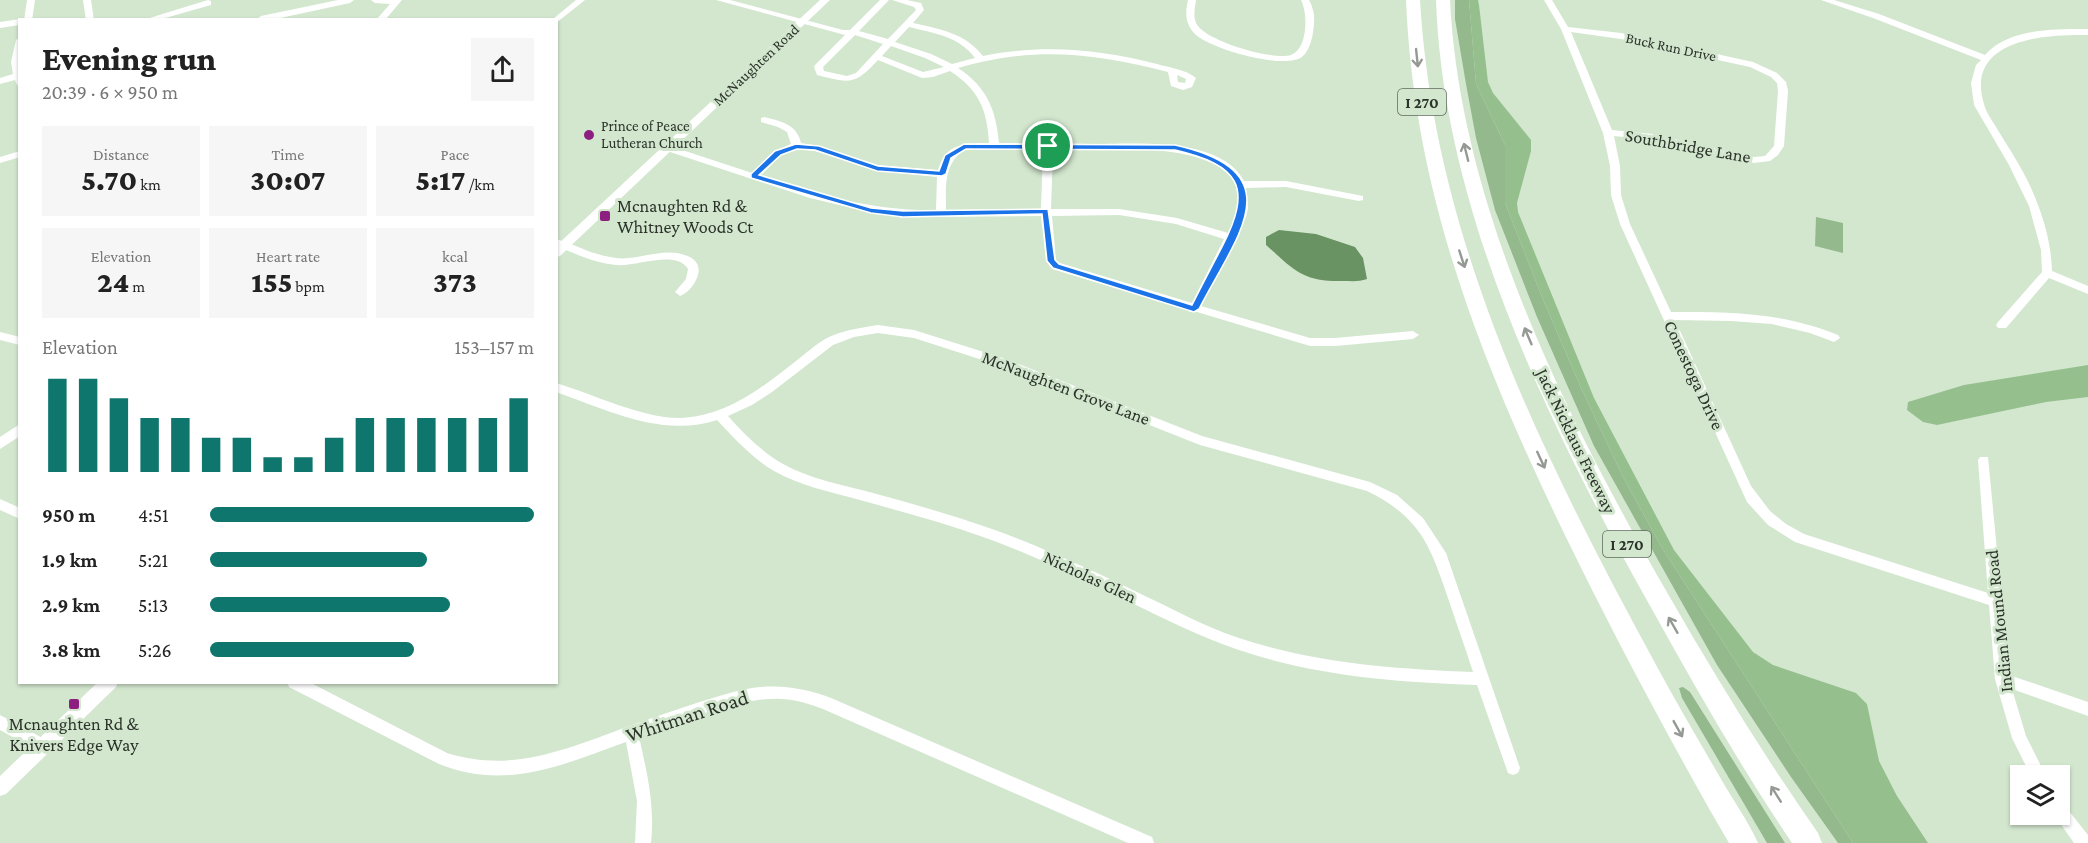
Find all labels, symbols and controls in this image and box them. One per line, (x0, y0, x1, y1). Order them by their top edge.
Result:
street label: McNaughten Road (710, 21, 803, 110)
street label: Buck Run Drive (1624, 30, 1718, 64)
button: share (471, 38, 534, 101)
text: Evening run (42, 40, 216, 77)
one-way arrow (1411, 48, 1422, 68)
text: 20:39 · 6 × 950 m (42, 81, 178, 103)
road number: I 270 (1398, 89, 1446, 115)
place label: Prince of Peace Lutheran Church (601, 118, 703, 151)
pin (1022, 120, 1073, 171)
street label: Southbridge Lane (1624, 125, 1752, 167)
marker: Prince of Peace Lutheran Church (582, 128, 596, 142)
icon: arrive (1031, 129, 1064, 162)
one-way arrow (1459, 143, 1471, 162)
text: Distance (93, 146, 149, 163)
text: Time (272, 146, 304, 163)
text: Pace (441, 146, 469, 163)
text: 5.70 (81, 163, 137, 196)
text: 30:07 (250, 163, 326, 196)
text: 5:17 (415, 163, 466, 196)
text: km (137, 176, 161, 193)
text: /km (466, 176, 495, 193)
place label: Mcnaughten Rd & Whitney Woods Ct (617, 196, 754, 237)
marker: Mcnaughten Rd & Whitney Woods Ct (598, 209, 612, 223)
text: Elevation (91, 248, 151, 265)
text: Heart rate (256, 248, 320, 265)
text: kcal (442, 248, 468, 265)
one-way arrow (1457, 249, 1468, 268)
text: 24 (97, 265, 129, 298)
text: 155 (251, 265, 292, 298)
text: 373 (433, 265, 477, 298)
text: m (129, 278, 145, 295)
text: bpm (292, 278, 325, 295)
street label: Conestoga Drive (1660, 317, 1728, 433)
one-way arrow (1522, 327, 1533, 346)
text: Elevation (42, 336, 118, 358)
text: 153–157 m (454, 336, 534, 358)
street label: McNaughten Grove Lane (979, 347, 1153, 429)
street label: Jack Nicklaus Freeway (1531, 363, 1620, 517)
one-way arrow (1535, 450, 1547, 468)
text: 950 m (42, 504, 95, 526)
text: 4:51 (138, 504, 169, 526)
road number: I 270 (1603, 531, 1651, 557)
street label: Nicholas Glen (1041, 547, 1140, 607)
street label: Indian Mound Road (1982, 548, 2016, 693)
text: 1.9 km (42, 549, 97, 571)
text: 5:21 (138, 549, 168, 571)
text: 2.9 km (42, 594, 100, 616)
text: 5:13 (138, 594, 168, 616)
one-way arrow (1667, 617, 1679, 634)
text: 3.8 km (42, 639, 101, 661)
text: 5:26 (138, 639, 172, 661)
street label: Whitman Road (623, 685, 751, 747)
marker: Mcnaughten Rd & Knivers Edge Way (67, 697, 81, 711)
place label: Mcnaughten Rd & Knivers Edge Way (9, 714, 140, 755)
one-way arrow (1672, 720, 1684, 737)
map controls (2010, 765, 2070, 825)
button: layers (2010, 765, 2070, 825)
one-way arrow (1770, 786, 1782, 803)

